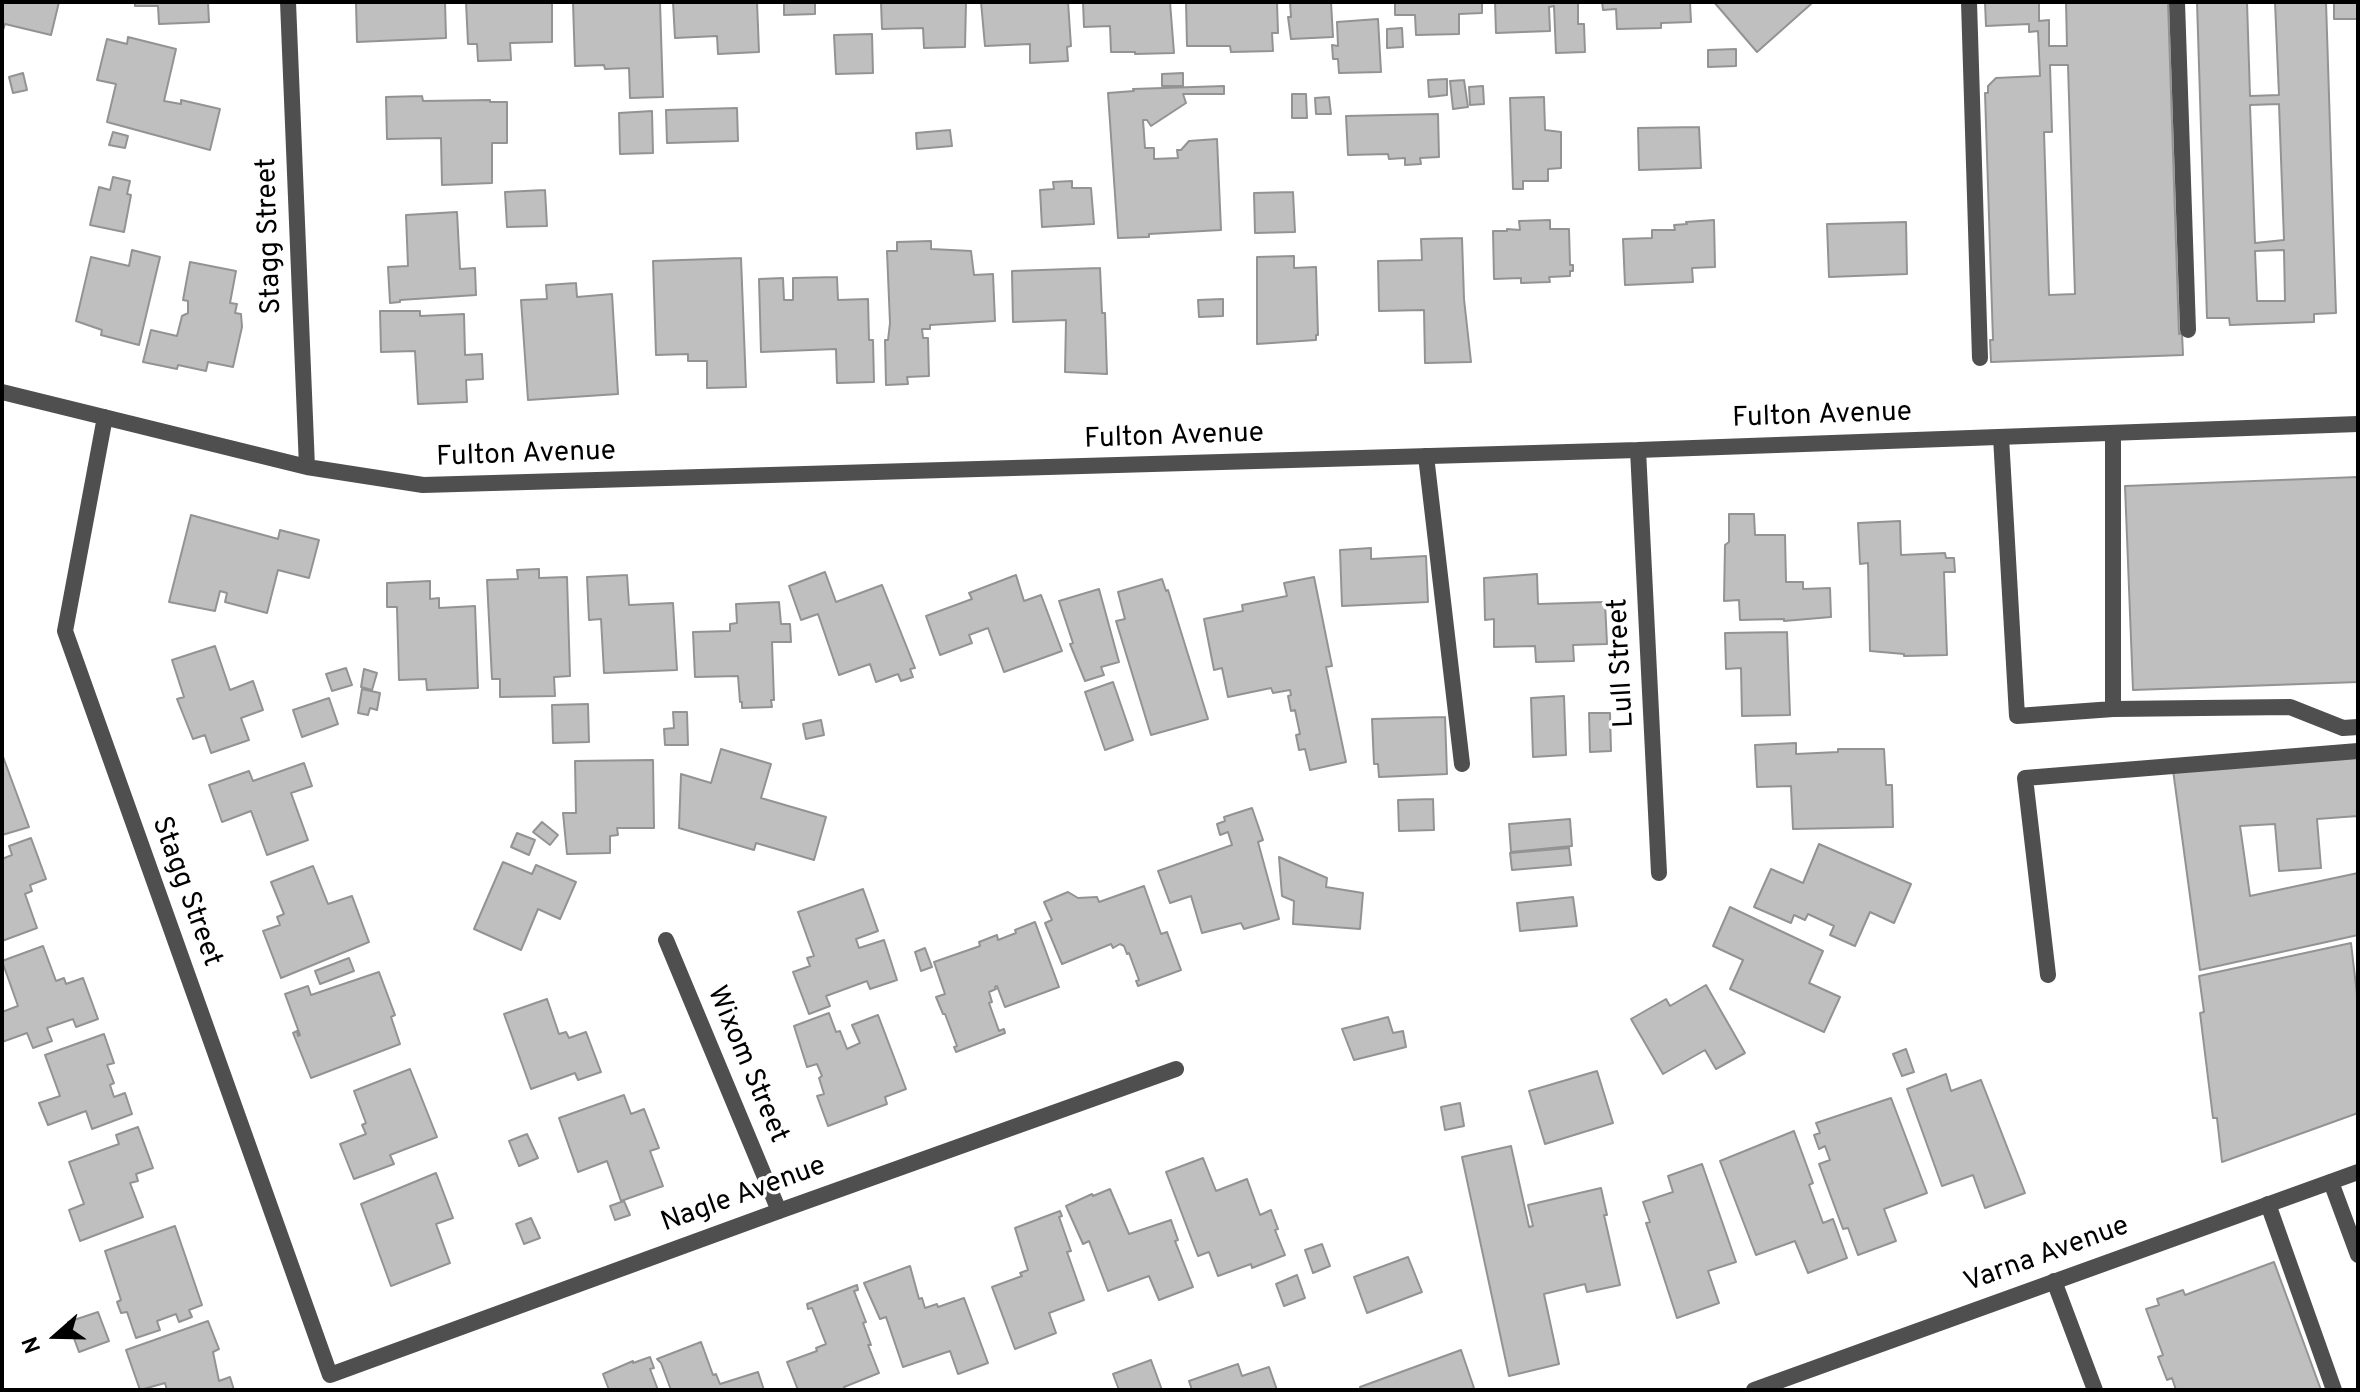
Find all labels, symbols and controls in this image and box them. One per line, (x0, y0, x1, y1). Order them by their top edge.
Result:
street label: Stagg Street (251, 157, 291, 315)
street label: Fulton Avenue (1732, 397, 1912, 437)
street label: Fulton Avenue (1084, 418, 1264, 458)
street label: Fulton Avenue (436, 436, 616, 476)
street label: Lull Street (1603, 597, 1643, 729)
street label: Stagg Street (142, 812, 228, 972)
street label: Wixom Street (698, 982, 794, 1148)
street label: Nagle Avenue (657, 1151, 831, 1241)
street label: Varna Avenue (1960, 1211, 2134, 1301)
north arrow (16, 1296, 96, 1376)
text: N (18, 1332, 48, 1356)

